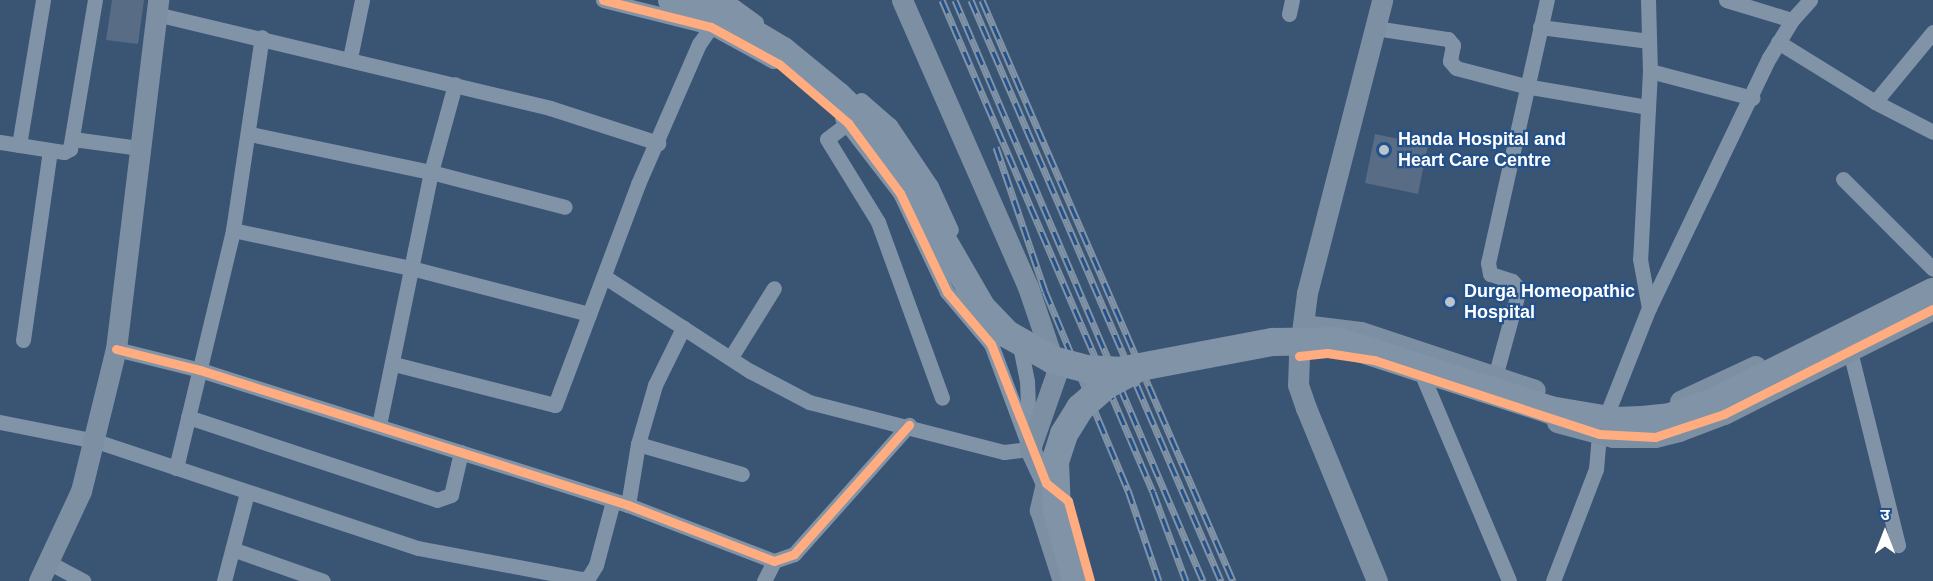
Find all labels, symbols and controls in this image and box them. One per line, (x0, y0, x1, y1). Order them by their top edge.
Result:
place label: Handa Hospital and Heart Care Centre (1398, 129, 1566, 172)
marker: Handa Hospital and Heart Care Centre (1375, 141, 1393, 159)
place label: Durga Homeopathic Hospital (1464, 281, 1635, 324)
marker: Durga Homeopathic Hospital (1441, 293, 1459, 311)
north arrow (1855, 503, 1915, 563)
text: उ (1880, 506, 1890, 523)

